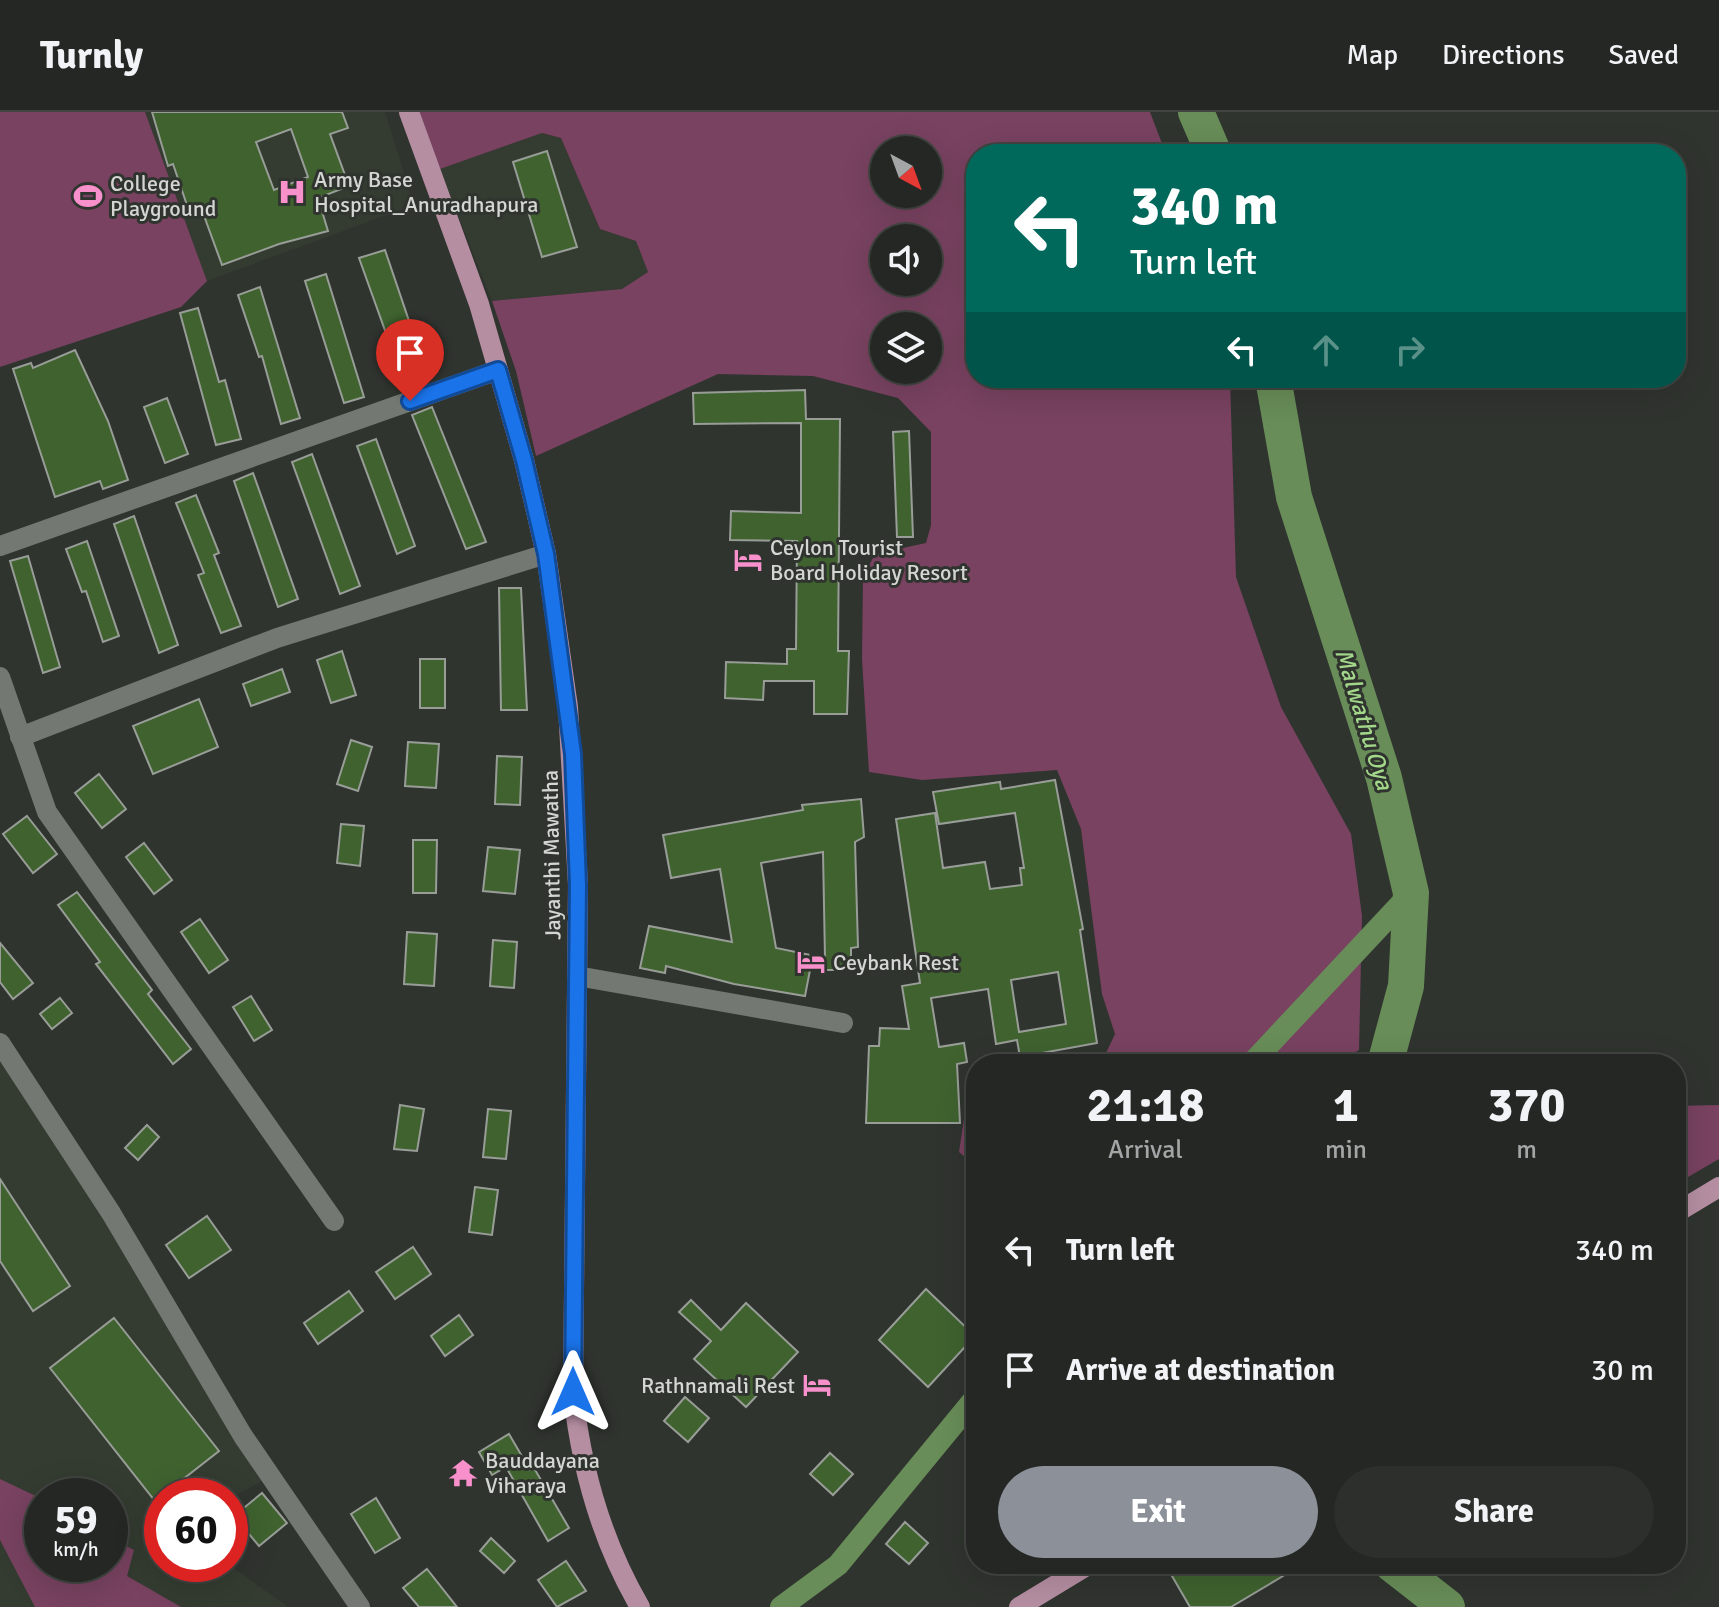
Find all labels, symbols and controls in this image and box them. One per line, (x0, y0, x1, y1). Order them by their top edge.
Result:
text: Turnly (40, 32, 143, 79)
text: Map (1346, 38, 1398, 72)
text: Directions (1442, 38, 1564, 72)
text: Saved (1608, 38, 1679, 72)
north arrow (870, 136, 942, 208)
map controls (870, 136, 942, 384)
place label: Army Base Hospital_Anuradhapura (314, 166, 538, 218)
place label: College Playground (110, 170, 216, 222)
text: 340 m (1130, 171, 1278, 240)
icon: left (998, 176, 1102, 280)
hospital icon: Army Base Hospital_Anuradhapura (277, 177, 307, 207)
sports icon: College Playground (73, 181, 103, 211)
button: sound (870, 224, 942, 296)
text: Turn left (1130, 240, 1257, 285)
button: layers (870, 312, 942, 384)
pin (376, 319, 444, 401)
icon: left (1220, 328, 1264, 372)
icon: ahead (1304, 328, 1348, 372)
icon: right (1388, 328, 1432, 372)
icon: arrive (388, 331, 432, 375)
place label: Ceylon Tourist Board Holiday Resort (770, 534, 968, 586)
hotel icon: Ceylon Tourist Board Holiday Resort (733, 545, 763, 575)
water label: Malwathu Oya (1328, 645, 1400, 794)
street label: Jayanthi Mawatha (537, 770, 566, 940)
hotel icon: Ceybank Rest (796, 947, 826, 977)
place label: Ceybank Rest (833, 949, 959, 976)
text: 21:18 (1087, 1076, 1204, 1135)
text: 1 (1333, 1076, 1359, 1135)
text: 370 (1488, 1076, 1565, 1135)
text: Arrival (1108, 1134, 1183, 1166)
text: min (1325, 1134, 1367, 1166)
text: m (1516, 1134, 1537, 1166)
icon: left (998, 1228, 1042, 1272)
text: Turn left (1066, 1232, 1175, 1269)
text: 340 m (1575, 1232, 1654, 1269)
icon: arrive (998, 1348, 1042, 1392)
position arrow (531, 1350, 615, 1434)
text: Arrive at destination (1066, 1352, 1335, 1389)
text: 30 m (1591, 1352, 1654, 1389)
hotel icon: Rathnamali Rest (802, 1370, 832, 1400)
place label: Rathnamali Rest (641, 1372, 795, 1399)
place label: Bauddayana Viharaya (485, 1447, 600, 1499)
temple icon: Bauddayana Viharaya (448, 1458, 478, 1488)
button: Exit (998, 1466, 1318, 1558)
button: Share (1334, 1466, 1654, 1558)
speed limit sign: 60 (144, 1478, 248, 1582)
text: 59 (54, 1495, 98, 1545)
text: km/h (53, 1537, 99, 1562)

